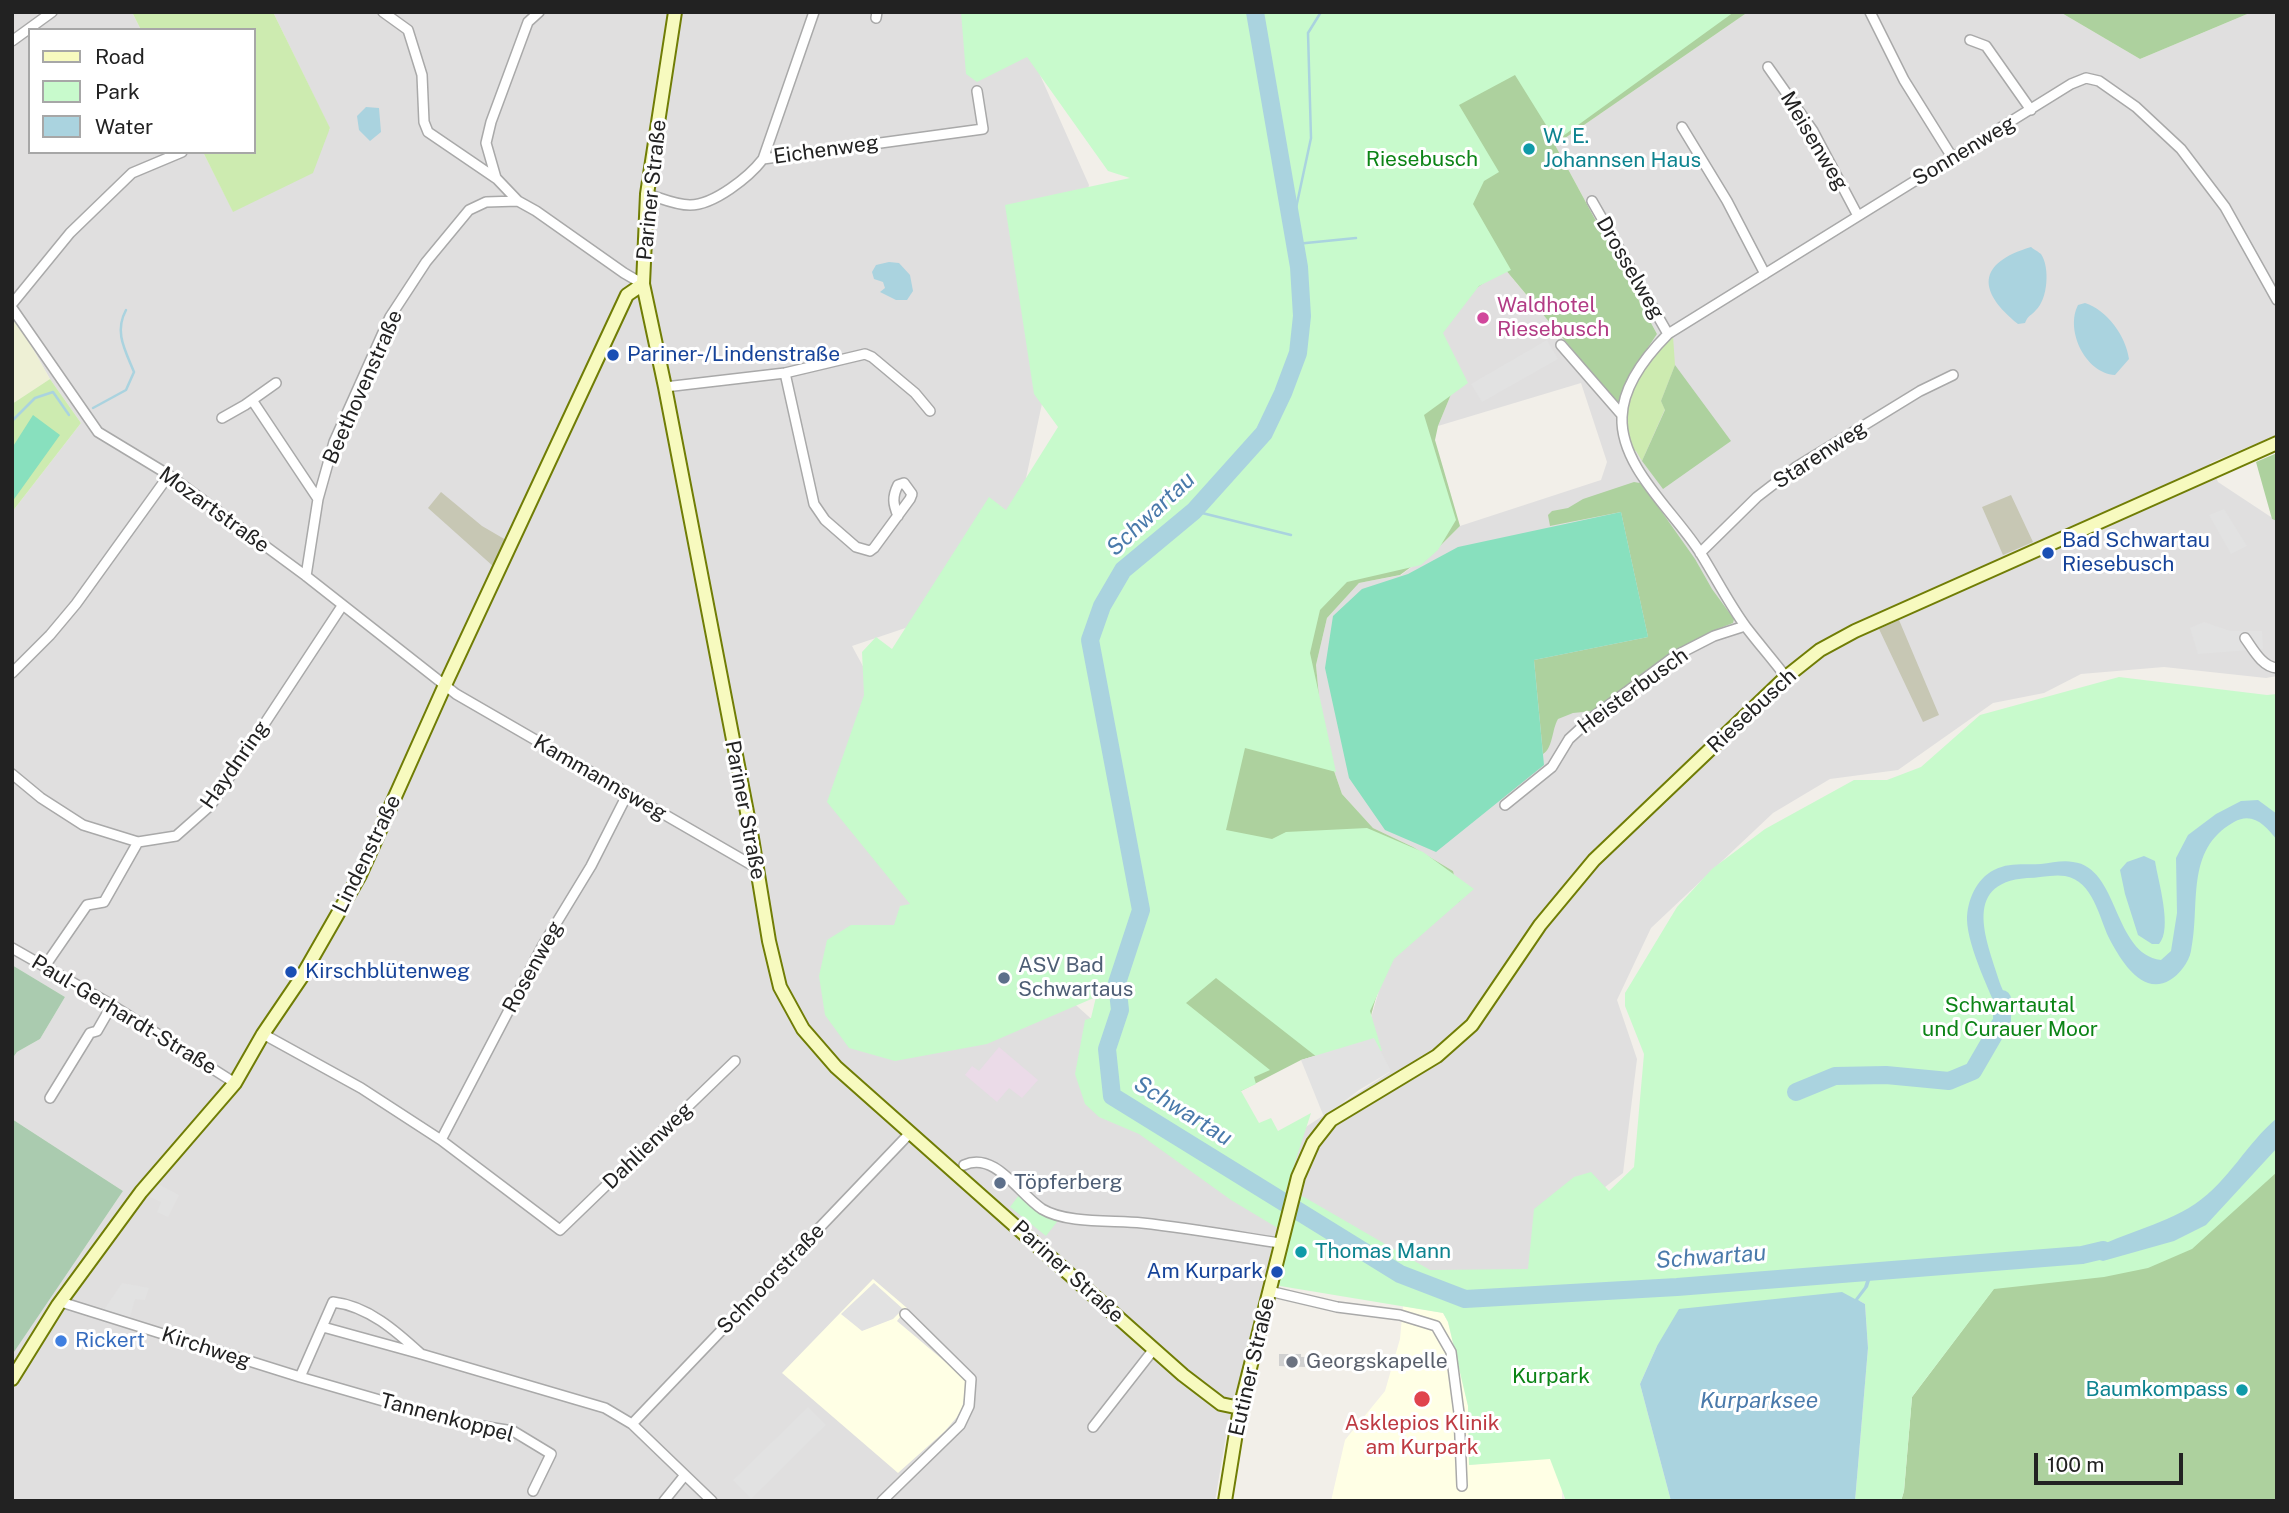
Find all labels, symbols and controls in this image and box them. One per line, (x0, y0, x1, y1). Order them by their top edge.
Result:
legend (28, 28, 256, 154)
text: Road (95, 44, 145, 69)
text: Park (95, 79, 140, 104)
street label: Meisenweg (1775, 87, 1853, 195)
street label: Sonnenweg (1908, 111, 2020, 191)
text: Water (95, 114, 153, 139)
street label: Pariner Straße (632, 118, 672, 262)
place label: W. E. Johannsen Haus (1543, 124, 1701, 174)
street label: Eichenweg (772, 130, 880, 170)
marker: W. E. Johannsen Haus (1521, 141, 1537, 157)
park label: Riesebusch (1366, 147, 1478, 173)
street label: Drosselweg (1590, 212, 1670, 324)
place label: Waldhotel Riesebusch (1497, 293, 1609, 343)
street label: Beethovenstraße (318, 306, 408, 468)
marker: Waldhotel Riesebusch (1475, 310, 1491, 326)
place label: Pariner-/Lindenstraße (627, 342, 840, 368)
marker: Pariner-/Lindenstraße (605, 347, 621, 363)
street label: Starenweg (1769, 416, 1871, 494)
street label: Mozartstraße (154, 462, 274, 558)
water label: Schwartau (1101, 466, 1201, 562)
place label: Bad Schwartau Riesebusch (2062, 528, 2210, 578)
marker: Bad Schwartau Riesebusch (2040, 545, 2056, 561)
street label: Heisterbusch (1573, 643, 1693, 739)
street label: Riesebusch (1702, 663, 1802, 759)
street label: Haydnring (195, 716, 275, 814)
street label: Kammannsweg (529, 730, 671, 826)
street label: Pariner Straße (719, 738, 771, 882)
street label: Lindenstraße (328, 791, 406, 917)
street label: Rosenweg (497, 917, 569, 1017)
street label: Paul-Gerhardt-Straße (27, 950, 221, 1080)
place label: ASV Bad Schwartaus (1018, 953, 1133, 1003)
place label: Kirschblütenweg (305, 959, 470, 985)
marker: Kirschblütenweg (283, 964, 299, 980)
marker: ASV Bad Schwartaus (996, 970, 1012, 986)
park label: Schwartautal und Curauer Moor (1922, 993, 2098, 1043)
water label: Schwartau (1129, 1070, 1237, 1152)
street label: Dahlienweg (598, 1097, 698, 1195)
place label: Töpferberg (1014, 1170, 1123, 1196)
marker: Töpferberg (992, 1175, 1008, 1191)
street label: Pariner Straße (1007, 1215, 1129, 1329)
street label: Schnoorstraße (712, 1219, 830, 1339)
place label: Thomas Mann (1315, 1239, 1451, 1265)
water label: Schwartau (1655, 1239, 1767, 1275)
marker: Thomas Mann (1293, 1244, 1309, 1260)
place label: Am Kurpark (1147, 1259, 1263, 1285)
marker: Am Kurpark (1269, 1264, 1285, 1280)
street label: Eutiner Straße (1224, 1295, 1280, 1439)
street label: Kirchweg (158, 1322, 254, 1374)
place label: Rickert (75, 1328, 145, 1354)
marker: Rickert (53, 1333, 69, 1349)
place label: Georgskapelle (1306, 1349, 1448, 1375)
marker: Georgskapelle (1284, 1354, 1300, 1370)
park label: Kurpark (1512, 1364, 1590, 1390)
place label: Baumkompass (2085, 1377, 2228, 1403)
marker: Baumkompass (2234, 1382, 2250, 1398)
water label: Kurparksee (1700, 1387, 1818, 1415)
street label: Tannenkoppel (377, 1388, 517, 1448)
marker: Asklepios Klinik am Kurpark (1412, 1389, 1432, 1409)
place label: Asklepios Klinik am Kurpark (1344, 1411, 1500, 1461)
scale bar (2037, 1440, 2186, 1484)
text: 100 m (2047, 1452, 2104, 1477)

